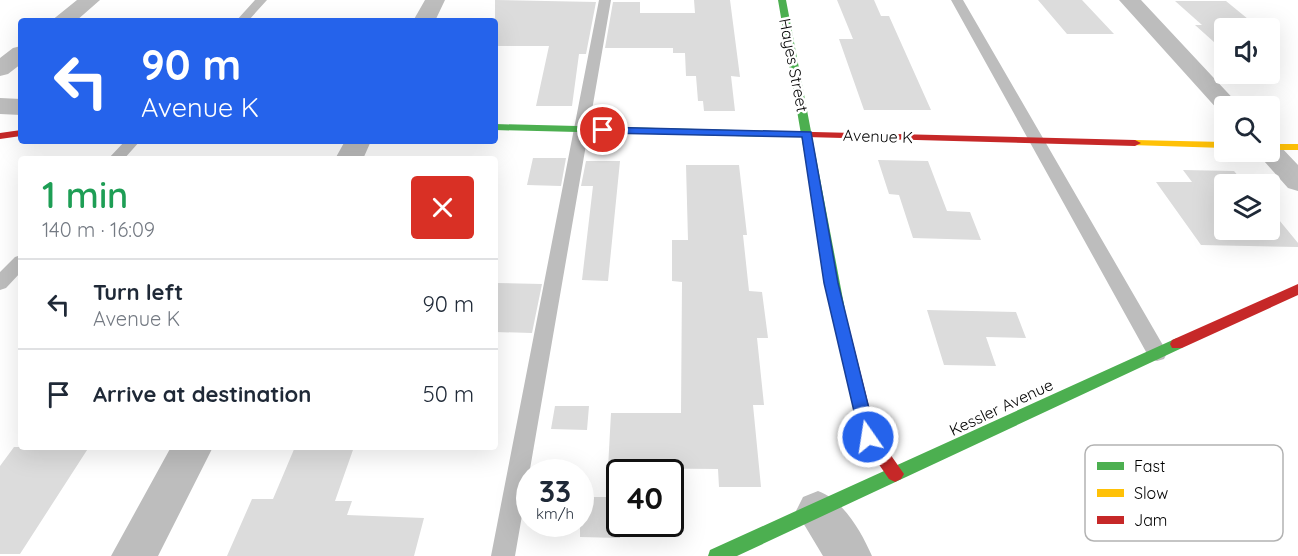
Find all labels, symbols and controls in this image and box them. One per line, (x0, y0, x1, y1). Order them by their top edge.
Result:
street label: Hayes Street (775, 17, 813, 113)
map controls (1214, 18, 1280, 240)
button: sound (1214, 18, 1280, 84)
text: 90 m (141, 38, 241, 91)
icon: left (42, 42, 120, 120)
text: Avenue K (141, 90, 259, 124)
button: search (1214, 96, 1280, 162)
pin (577, 104, 628, 155)
icon: arrive (586, 113, 619, 146)
street label: Avenue K (843, 125, 913, 147)
text: 1 min (42, 172, 128, 217)
button: layers (1214, 174, 1280, 240)
button: close (411, 176, 474, 239)
text: 140 m · 16:09 (42, 217, 155, 242)
text: Turn left (93, 278, 183, 306)
icon: left (42, 288, 75, 321)
text: 90 m (423, 290, 474, 318)
text: Avenue K (93, 306, 180, 331)
street label: Kessler Avenue (946, 374, 1056, 440)
icon: arrive (42, 378, 75, 411)
text: Arrive at destination (93, 380, 311, 408)
text: 50 m (423, 380, 474, 408)
position arrow (836, 405, 900, 469)
legend (1085, 445, 1283, 541)
text: Fast (1134, 456, 1165, 476)
speed limit sign: 40 (606, 459, 684, 537)
text: 33 (539, 472, 571, 510)
text: Slow (1134, 483, 1168, 503)
text: km/h (536, 504, 574, 523)
text: Jam (1134, 510, 1167, 530)

